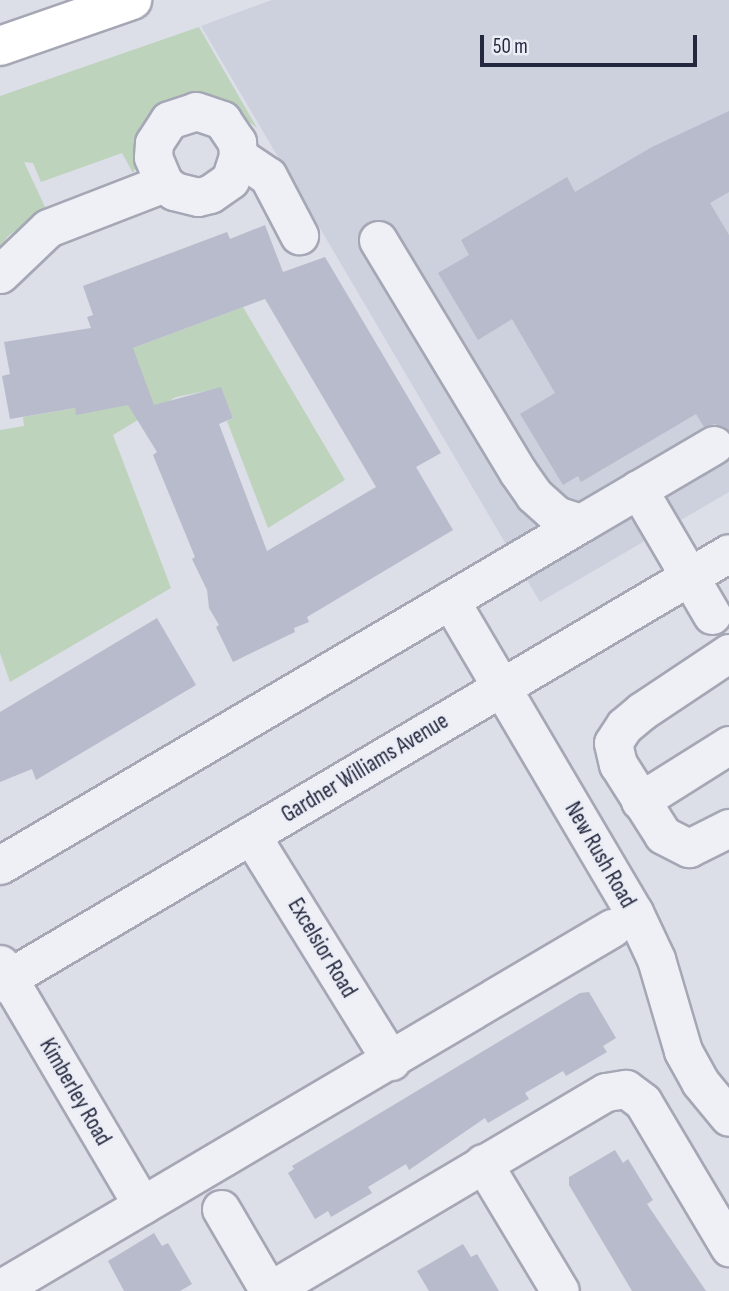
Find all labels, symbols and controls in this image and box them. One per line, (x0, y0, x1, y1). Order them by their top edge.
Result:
scale bar (484, 21, 701, 65)
text: 50 m (493, 34, 528, 59)
street label: Gardner Williams Avenue (277, 707, 453, 829)
street label: New Rush Road (559, 797, 641, 913)
street label: Excelsior Road (282, 893, 362, 1003)
street label: Kimberley Road (33, 1034, 117, 1150)

